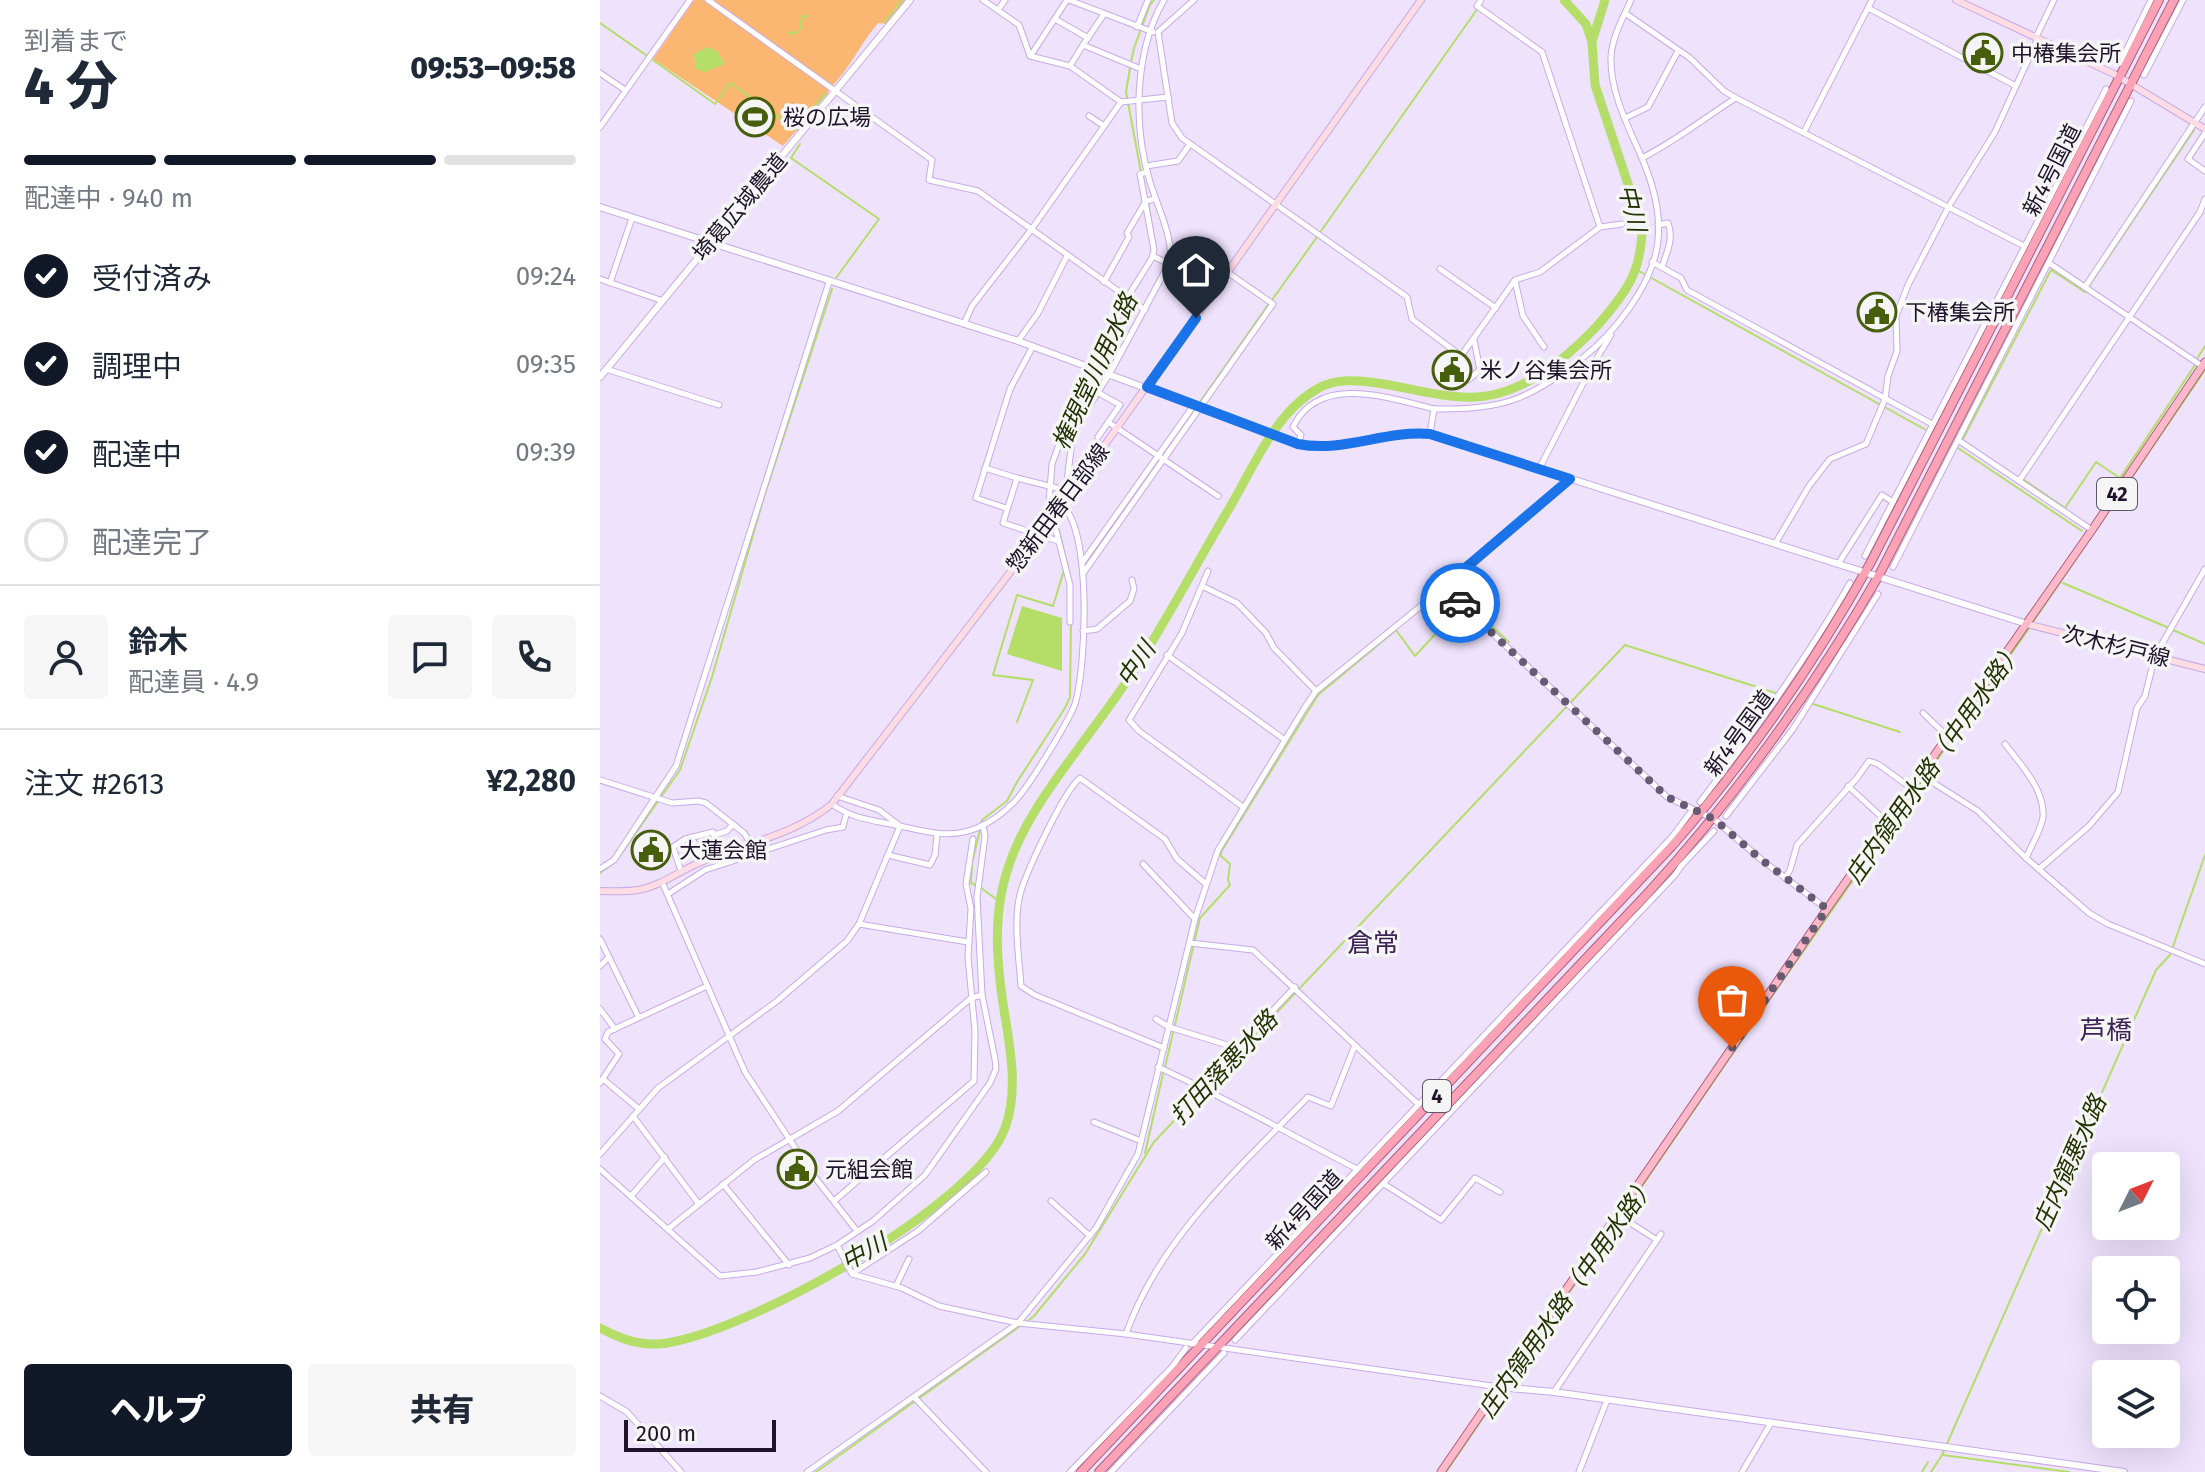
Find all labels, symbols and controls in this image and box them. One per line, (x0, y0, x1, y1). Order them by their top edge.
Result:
text: 到着まで (24, 26, 128, 57)
public building icon: 中椿集会所 (1962, 32, 2004, 74)
place label: 中椿集会所 (2011, 40, 2121, 67)
text: 09:53–09:58 (410, 50, 576, 86)
text: 4 分 (24, 55, 118, 118)
sports icon: 桜の広場 (734, 96, 776, 138)
place label: 桜の広場 (783, 104, 871, 131)
street label: 新4号国道 (2017, 119, 2087, 221)
street label: 埼葛広域農道 (687, 148, 793, 266)
water label: 中川 (1613, 181, 1652, 237)
text: 配達中 · 940 m (24, 183, 193, 214)
pin (1162, 236, 1230, 318)
icon: home (1174, 248, 1218, 292)
icon: check (24, 254, 68, 298)
text: 受付済み (92, 261, 212, 297)
text: 09:24 (516, 261, 576, 292)
water label: 権現堂川用水路 (1047, 288, 1144, 454)
public building icon: 下椿集会所 (1856, 291, 1898, 333)
place label: 下椿集会所 (1905, 299, 2015, 326)
icon: check (24, 342, 68, 386)
text: 調理中 (92, 349, 182, 385)
text: 09:35 (516, 349, 576, 380)
public building icon: 米ノ谷集会所 (1431, 349, 1473, 391)
place label: 米ノ谷集会所 (1480, 357, 1612, 384)
icon: check (24, 430, 68, 474)
text: 配達中 (92, 437, 182, 473)
text: 09:39 (515, 437, 576, 468)
street label: 惣新田春日部線 (1001, 438, 1115, 578)
road number: 42 (2097, 478, 2137, 510)
text: 配達完了 (92, 525, 212, 561)
courier (1420, 563, 1500, 643)
icon: car (1438, 581, 1482, 625)
button: person (24, 615, 108, 699)
button: chat (388, 615, 472, 699)
button: phone (492, 615, 576, 699)
street label: 次木杉戸線 (2059, 620, 2173, 672)
text: 鈴木 (128, 624, 188, 660)
water label: 中川 (1111, 634, 1163, 692)
water label: 庄内領用水路（中用水路） (1840, 637, 2028, 889)
text: 配達員 · 4.9 (128, 667, 259, 698)
street label: 新4号国道 (1699, 685, 1779, 781)
text: ¥2,280 (486, 763, 576, 799)
text: 注文 #2613 (24, 766, 165, 802)
public building icon: 大蓮会館 (630, 829, 672, 871)
place label: 大蓮会館 (679, 837, 767, 864)
district label: 倉常 (1347, 928, 1399, 959)
pin (1698, 966, 1766, 1048)
icon: bag (1710, 978, 1754, 1022)
water label: 打田落悪水路 (1165, 1004, 1285, 1130)
district label: 芦橋 (2080, 1015, 2132, 1046)
road number: 4 (1423, 1080, 1451, 1112)
water label: 庄内領悪水路 (2028, 1090, 2113, 1234)
public building icon: 元組会館 (776, 1148, 818, 1190)
north arrow (2092, 1152, 2180, 1240)
map controls (2092, 1152, 2180, 1448)
place label: 元組会館 (825, 1156, 913, 1183)
street label: 新4号国道 (1260, 1164, 1348, 1256)
water label: 庄内領用水路（中用水路） (1473, 1171, 1661, 1423)
water label: 中川 (836, 1227, 894, 1276)
button: locate (2092, 1256, 2180, 1344)
button: layers (2092, 1360, 2180, 1448)
button: ヘルプ (24, 1364, 292, 1456)
button: 共有 (308, 1364, 576, 1456)
scale bar (624, 1416, 776, 1452)
text: 200 m (636, 1420, 696, 1447)

